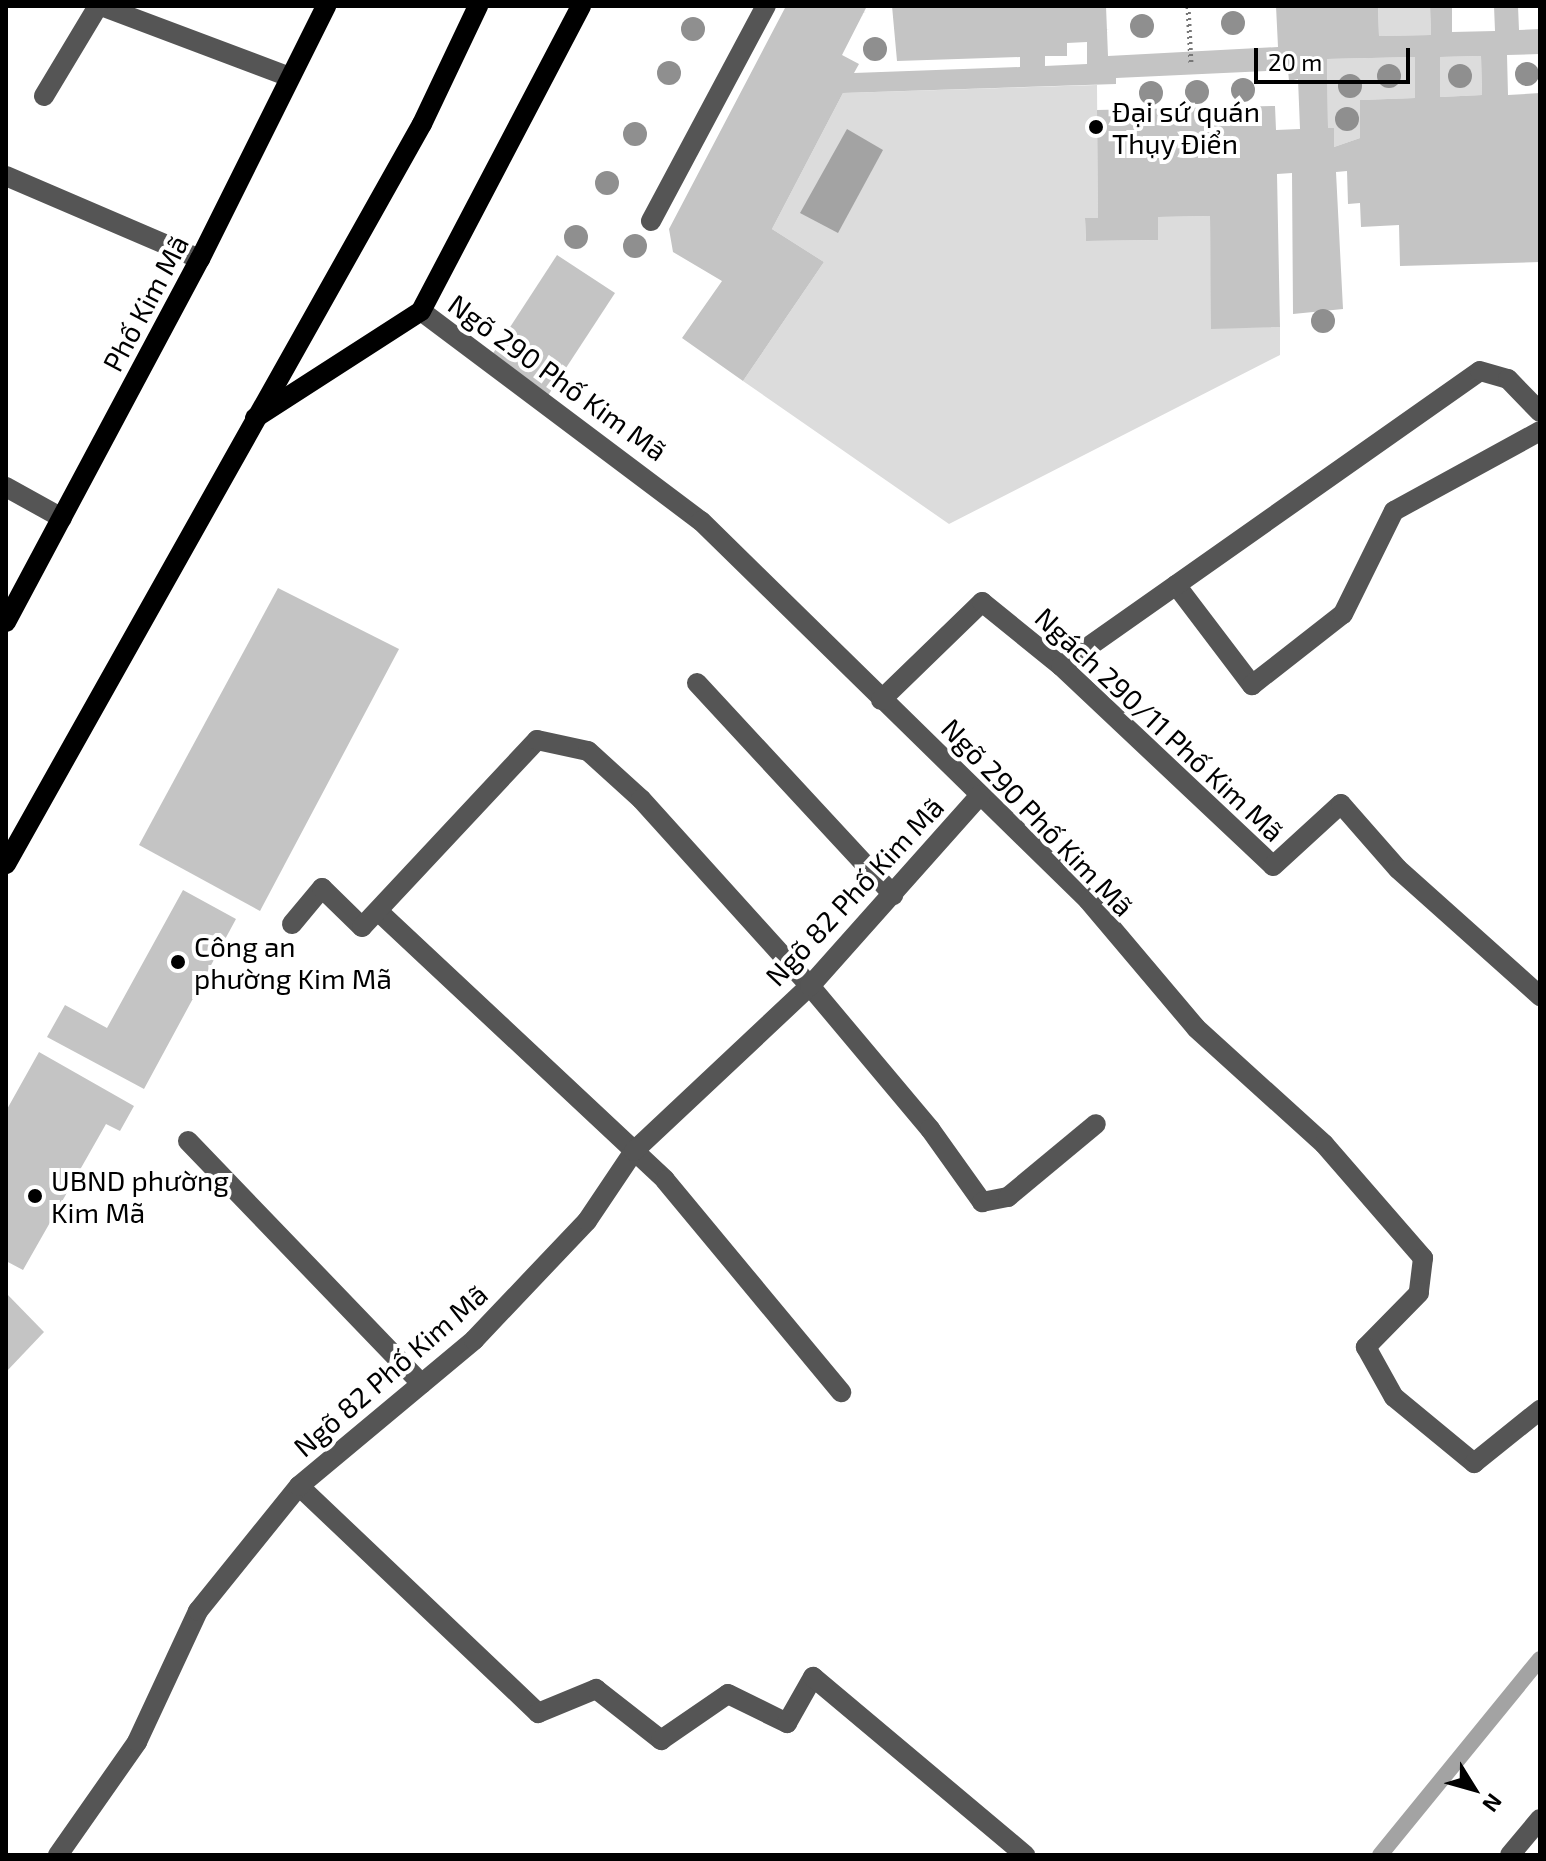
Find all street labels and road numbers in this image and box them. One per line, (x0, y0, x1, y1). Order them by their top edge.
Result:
street label: Phố Kim Mã (95, 229, 195, 377)
street label: Ngõ 290 Phố Kim Mã (442, 287, 674, 467)
street label: Ngách 290/11 Phố Kim Mã (1029, 600, 1291, 848)
street label: Ngõ 290 Phố Kim Mã (935, 711, 1141, 923)
street label: Ngõ 82 Phố Kim Mã (758, 790, 950, 992)
street label: Ngõ 82 Phố Kim Mã (286, 1277, 494, 1463)

